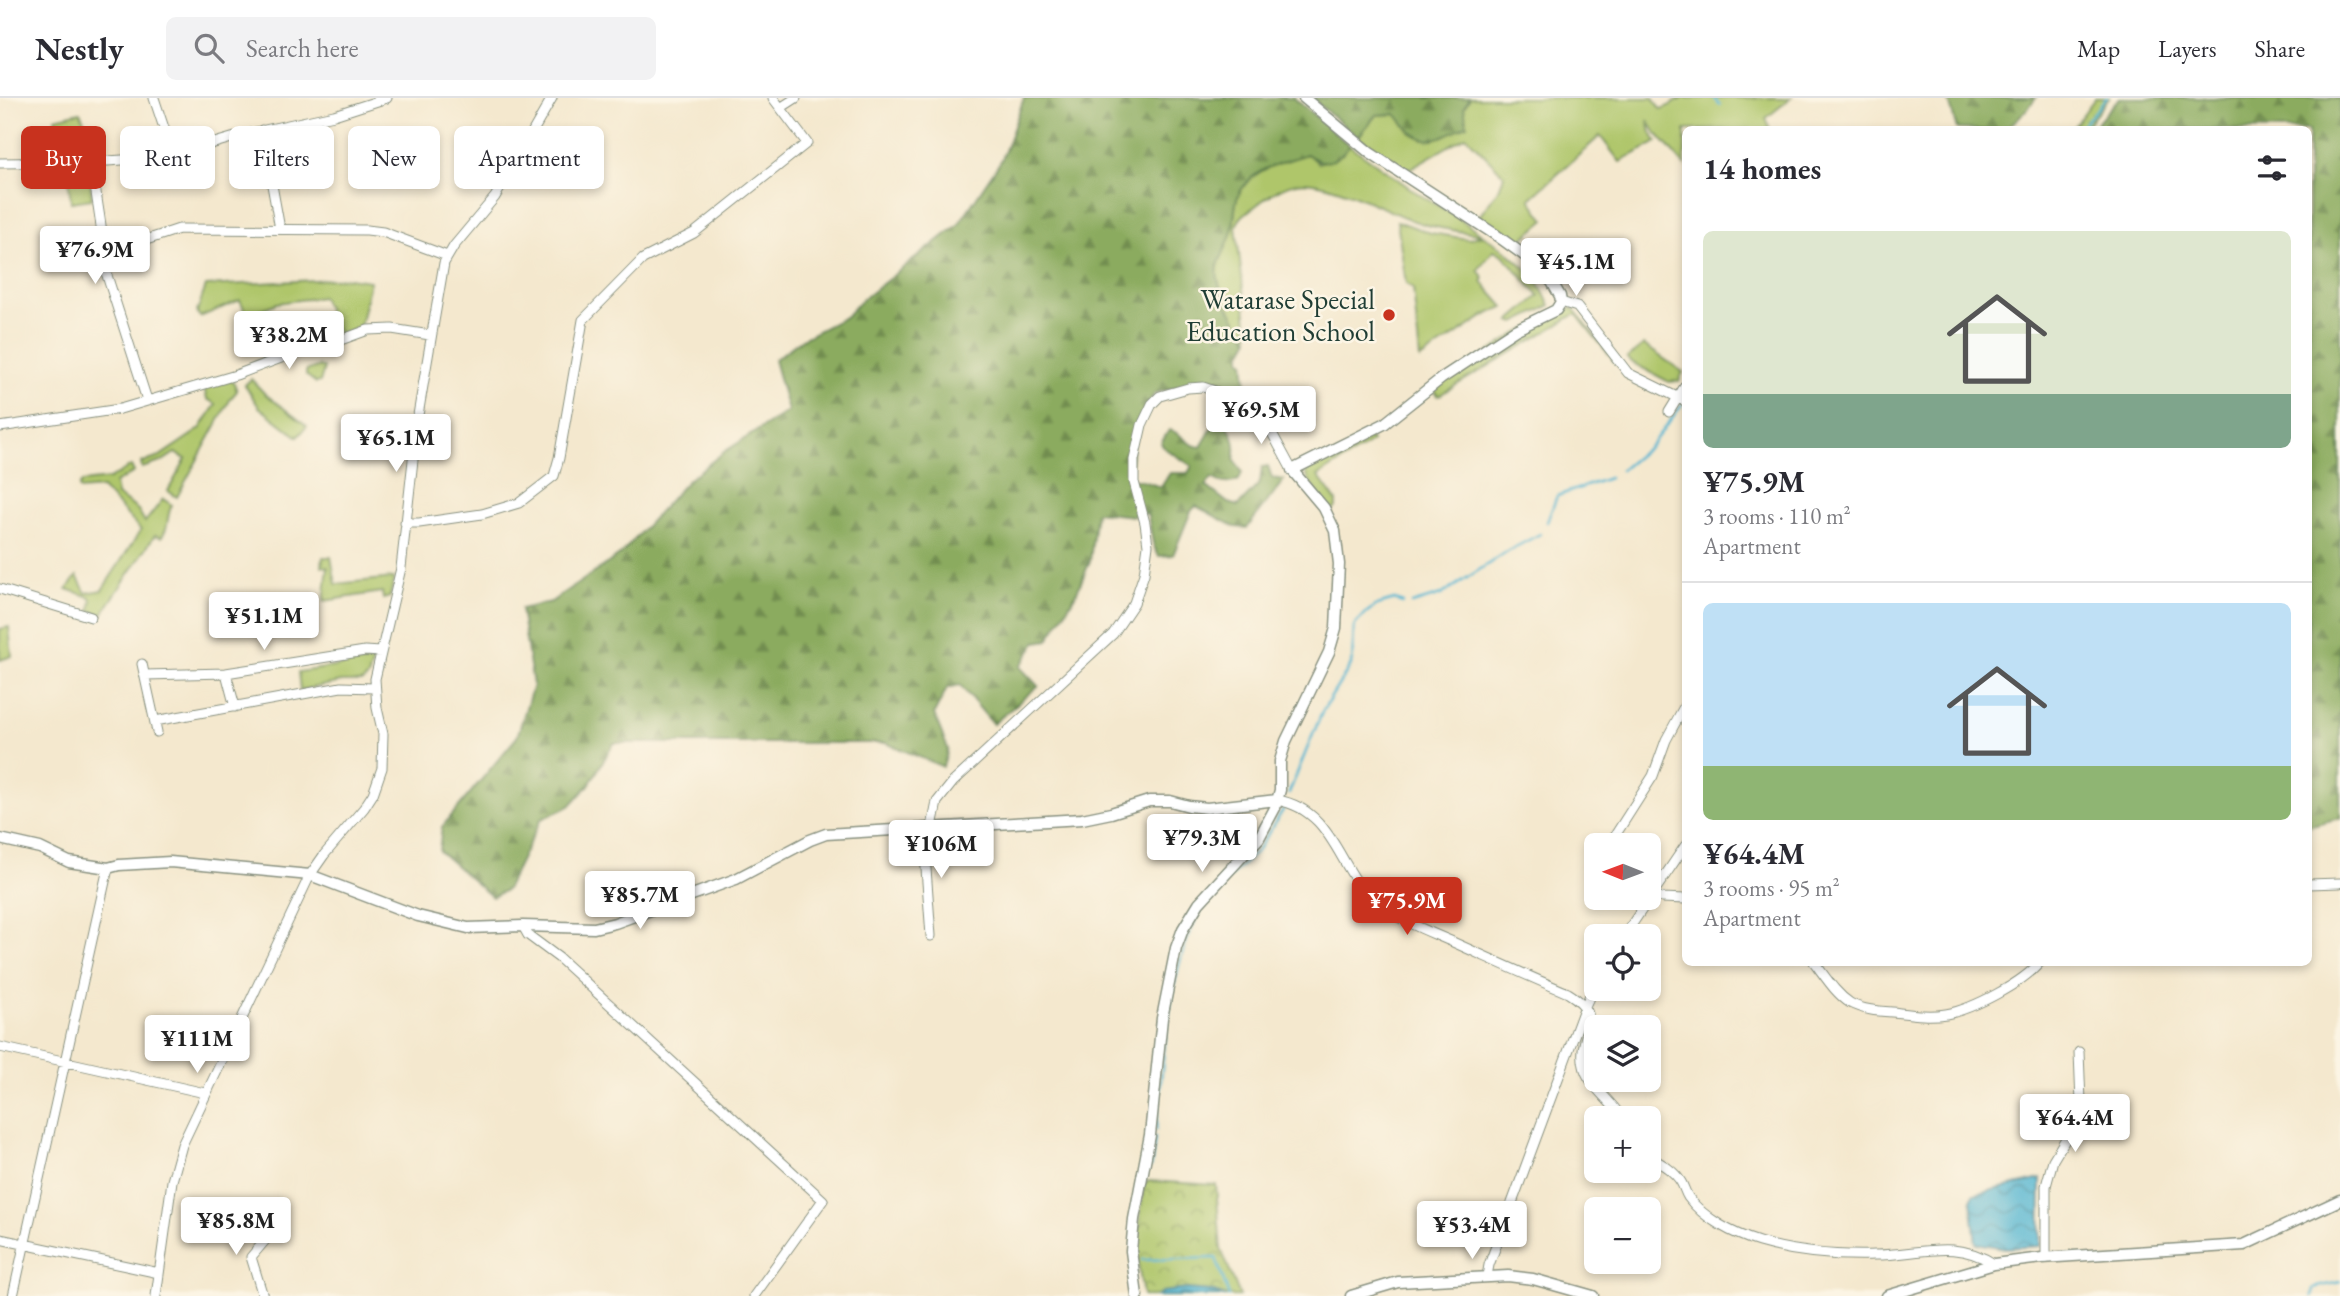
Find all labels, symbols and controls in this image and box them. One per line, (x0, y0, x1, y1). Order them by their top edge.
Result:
search box (166, 17, 656, 80)
text: Nestly (35, 27, 124, 70)
icon: search (190, 29, 228, 67)
text: Search here (246, 31, 359, 65)
text: Map (2077, 33, 2120, 64)
text: Layers (2158, 33, 2217, 64)
text: Share (2255, 33, 2305, 64)
chip: Buy (21, 126, 106, 189)
chip: Rent (120, 126, 215, 189)
chip: Filters (229, 126, 334, 189)
chip: New (348, 126, 440, 189)
chip: Apartment (454, 126, 604, 189)
text: 14 homes (1703, 149, 1821, 188)
icon: filters (2253, 149, 2291, 187)
pin: ¥76.9M (38, 226, 152, 286)
text: ¥76.9M (56, 234, 134, 264)
pin: ¥45.1M (1519, 238, 1633, 298)
text: ¥45.1M (1537, 246, 1615, 276)
icon: home (1934, 276, 2060, 402)
place label: Watarase Special Education School (1186, 281, 1375, 349)
marker: Watarase Special Education School (1381, 307, 1397, 323)
pin: ¥38.2M (232, 312, 346, 371)
text: ¥38.2M (250, 319, 328, 349)
pin: ¥69.5M (1204, 386, 1318, 446)
text: ¥69.5M (1222, 394, 1300, 424)
pin: ¥65.1M (339, 414, 453, 474)
text: ¥65.1M (357, 422, 435, 452)
text: ¥75.9M (1703, 462, 1805, 501)
text: 3 rooms · 110 m² (1703, 501, 1851, 531)
text: Apartment (1703, 531, 1801, 561)
pin: ¥51.1M (207, 592, 321, 652)
text: ¥51.1M (225, 600, 303, 630)
icon: home (1934, 648, 2060, 774)
pin: ¥79.3M (1145, 814, 1259, 874)
pin: ¥106M (892, 820, 990, 880)
text: ¥79.3M (1163, 822, 1241, 852)
text: ¥106M (905, 828, 977, 858)
north arrow (1584, 833, 1661, 910)
map controls (1584, 833, 1661, 1274)
text: ¥64.4M (1703, 834, 1805, 873)
pin: ¥85.7M (583, 872, 697, 931)
text: 3 rooms · 95 m² (1703, 873, 1840, 903)
pin: ¥75.9M (1350, 878, 1464, 937)
text: ¥85.7M (601, 879, 679, 909)
text: ¥75.9M (1368, 885, 1446, 915)
text: Apartment (1703, 903, 1801, 933)
button: locate (1584, 924, 1661, 1001)
button: layers (1584, 1015, 1661, 1092)
pin: ¥111M (148, 1016, 246, 1075)
text: ¥111M (161, 1023, 233, 1053)
pin: ¥64.4M (2018, 1094, 2132, 1154)
text: ¥64.4M (2036, 1102, 2114, 1132)
button: + (1584, 1106, 1661, 1183)
button: − (1584, 1197, 1661, 1274)
pin: ¥85.8M (179, 1198, 293, 1257)
pin: ¥53.4M (1415, 1202, 1529, 1261)
text: ¥85.8M (197, 1205, 275, 1235)
text: ¥53.4M (1433, 1209, 1511, 1239)

